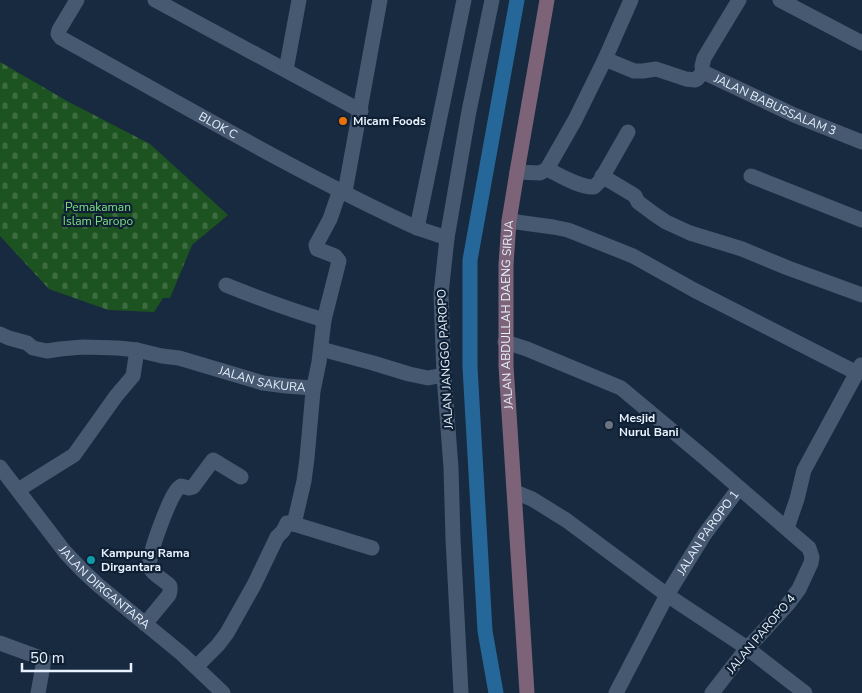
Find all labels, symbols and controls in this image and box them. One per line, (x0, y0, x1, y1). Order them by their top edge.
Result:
street label: JALAN BABUSSALAM 3 (711, 70, 839, 139)
street label: BLOK C (196, 108, 240, 143)
place label: Micam Foods (353, 113, 426, 129)
marker: Micam Foods (337, 115, 349, 127)
park label: Pemakaman Islam Paropo (63, 199, 133, 229)
street label: JALAN ABDULLAH DAENG SIRUA (498, 219, 517, 411)
street label: JALAN JANGGO PAROPO (433, 289, 457, 430)
street label: JALAN SAKURA (216, 362, 306, 395)
place label: Mesjid Nurul Bani (619, 410, 679, 440)
marker: Mesjid Nurul Bani (603, 419, 615, 431)
street label: JALAN PAROPO 1 (673, 487, 743, 579)
street label: JALAN DIRGANTARA (54, 542, 154, 633)
place label: Kampung Rama Dirgantara (101, 545, 190, 575)
marker: Kampung Rama Dirgantara (85, 554, 97, 566)
street label: JALAN PAROPO 4 (722, 591, 799, 678)
scale bar (22, 640, 131, 672)
text: 50 m (30, 648, 65, 668)

